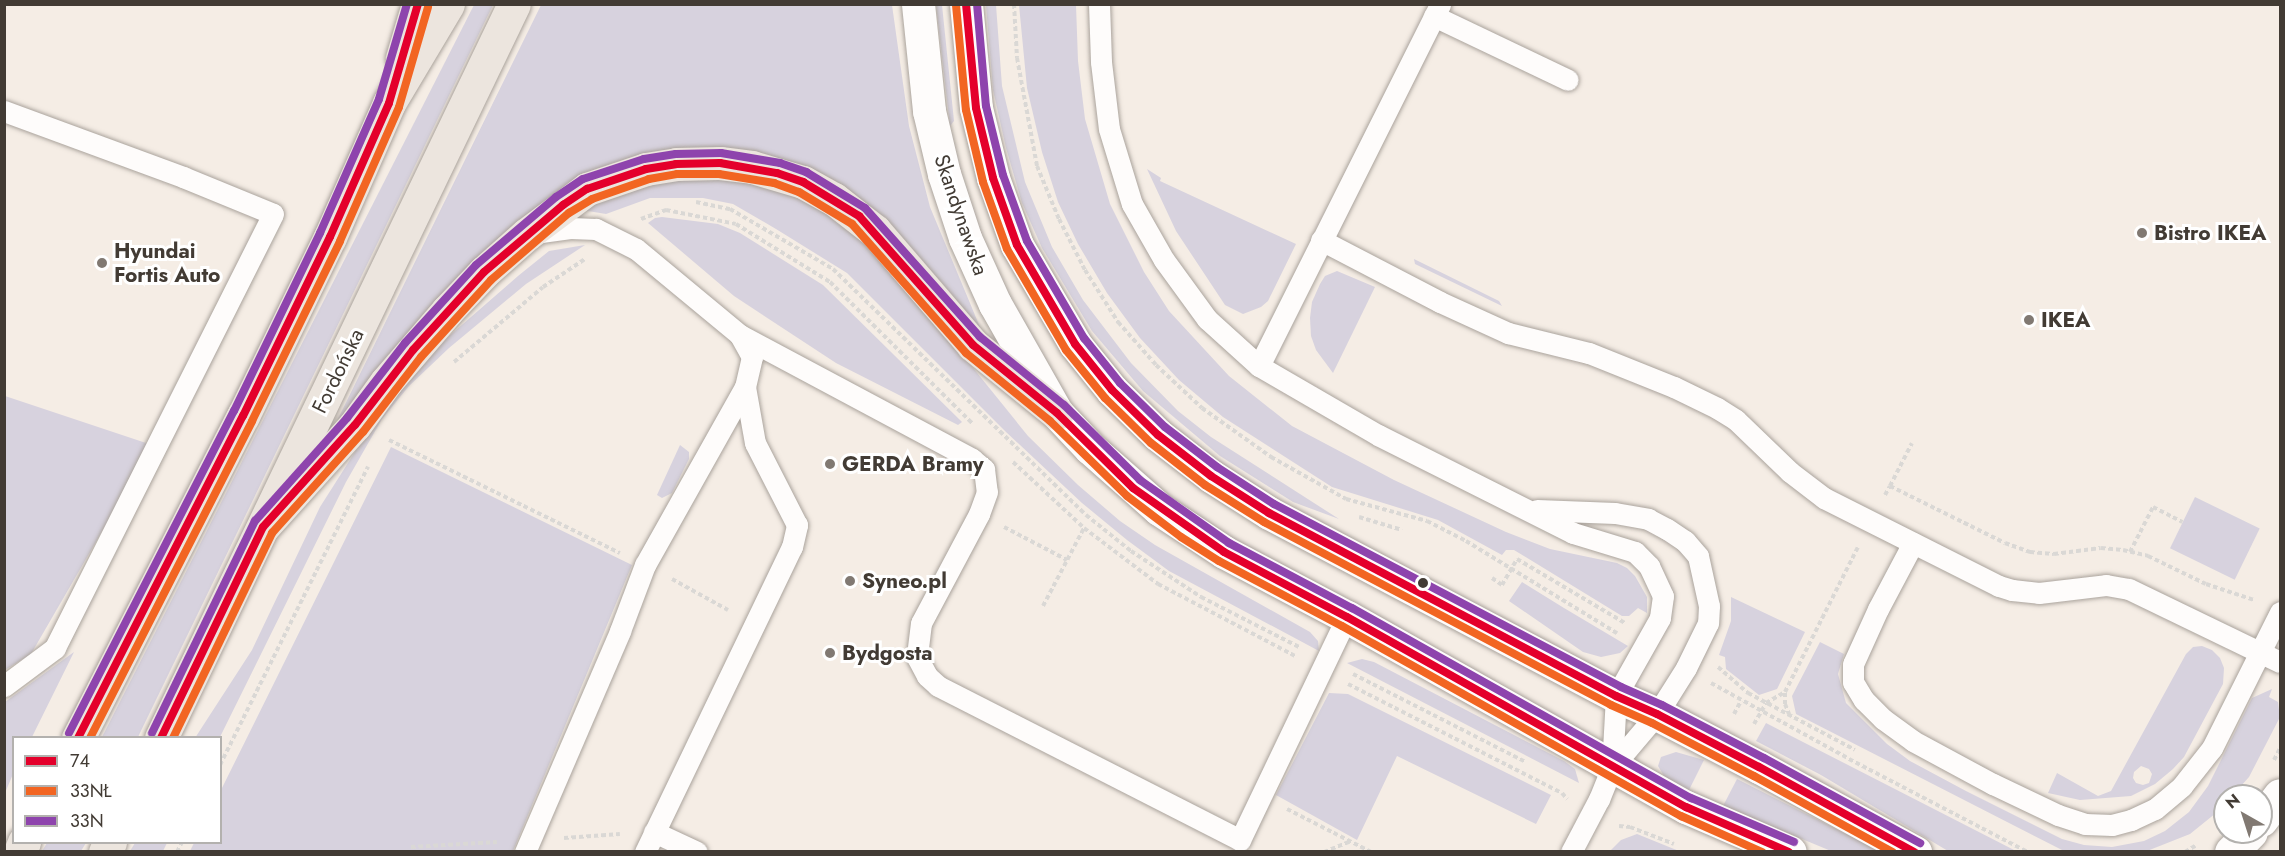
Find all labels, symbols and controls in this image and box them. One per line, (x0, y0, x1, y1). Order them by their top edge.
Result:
street label: Skandynawska (929, 151, 993, 279)
place label: Bistro IKEA (2154, 220, 2266, 246)
marker: Bistro IKEA (2135, 226, 2149, 240)
place label: Hyundai Fortis Auto (114, 238, 221, 288)
marker: Hyundai Fortis Auto (95, 256, 109, 270)
place label: IKEA (2041, 307, 2090, 333)
marker: IKEA (2022, 313, 2036, 327)
street label: Fordońska (307, 325, 369, 417)
place label: GERDA Bramy (842, 451, 984, 477)
marker: GERDA Bramy (823, 457, 837, 471)
place label: Syneo.pl (862, 568, 947, 594)
marker: Syneo.pl (843, 574, 857, 588)
unlabelled marker (1417, 577, 1429, 589)
place label: Bydgosta (842, 640, 933, 666)
marker: Bydgosta (823, 646, 837, 660)
legend (12, 736, 222, 844)
text: 74 (70, 748, 90, 774)
text: 33NŁ (70, 778, 112, 804)
north arrow (2213, 784, 2273, 844)
text: N (2220, 788, 2245, 814)
text: 33N (70, 808, 104, 834)

